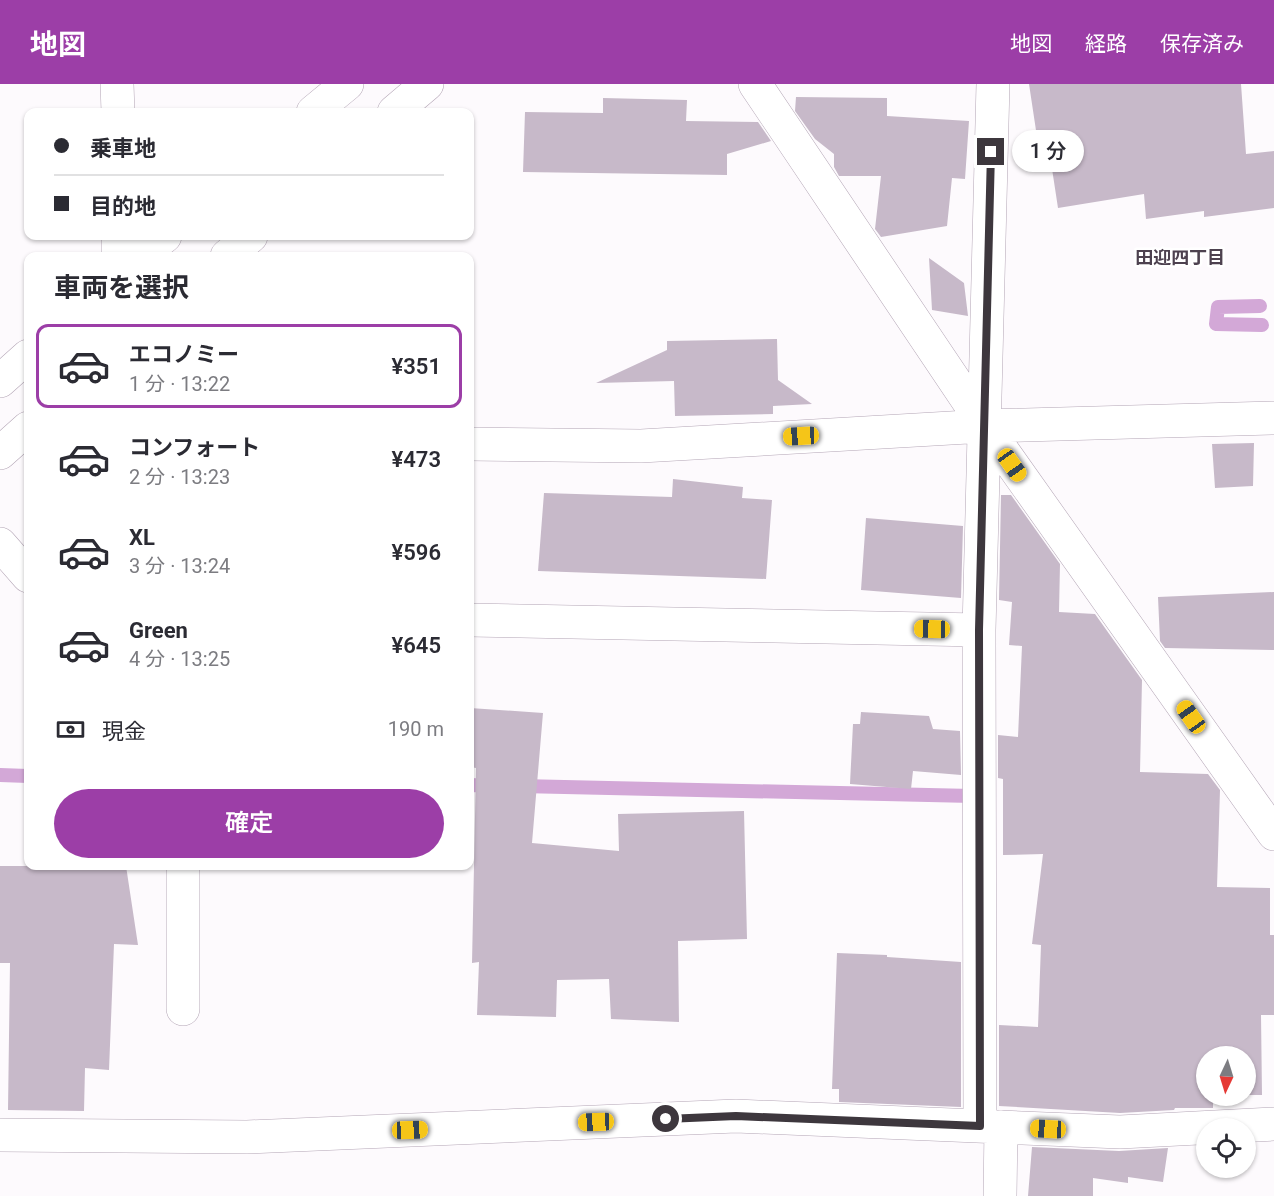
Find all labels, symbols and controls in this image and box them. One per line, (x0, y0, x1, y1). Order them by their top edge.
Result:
text: 地図 (30, 28, 86, 61)
text: 地図 (1010, 32, 1052, 56)
text: 経路 (1085, 32, 1127, 56)
text: 保存済み (1160, 32, 1244, 56)
callout: 1 分 (1012, 131, 1084, 173)
text: 乗車地 (90, 136, 156, 161)
route end (977, 138, 1004, 165)
text: 1 分 (1030, 139, 1066, 163)
text: 目的地 (90, 194, 156, 219)
district label: 田迎四丁目 (1135, 247, 1225, 268)
text: 車両を選択 (54, 272, 189, 304)
icon: car (57, 339, 111, 393)
text: エコノミー (129, 342, 239, 367)
text: ¥351 (392, 354, 441, 379)
text: 1 分 · 13:22 (129, 372, 230, 396)
car (783, 426, 819, 446)
icon: car (57, 432, 111, 486)
text: コンフォート (129, 435, 260, 460)
car (994, 445, 1030, 485)
text: ¥473 (392, 447, 441, 472)
text: 2 分 · 13:23 (129, 465, 230, 489)
icon: car (57, 525, 111, 579)
text: XL (129, 525, 155, 550)
text: ¥596 (392, 540, 441, 565)
text: 3 分 · 13:24 (129, 554, 230, 578)
icon: car (57, 618, 111, 672)
text: Green (129, 618, 188, 643)
car (914, 620, 950, 638)
text: ¥645 (392, 633, 441, 658)
text: 4 分 · 13:25 (129, 647, 230, 671)
car (1173, 697, 1209, 737)
icon: cash (54, 713, 87, 746)
text: 190 m (388, 717, 444, 741)
text: 現金 (102, 719, 146, 744)
button: 確定 (54, 789, 444, 858)
north arrow (1196, 1046, 1256, 1106)
map controls (1196, 1046, 1256, 1178)
route start (652, 1105, 679, 1132)
car (578, 1112, 614, 1132)
button: locate (1196, 1118, 1256, 1178)
car (1030, 1119, 1066, 1139)
car (392, 1120, 428, 1140)

